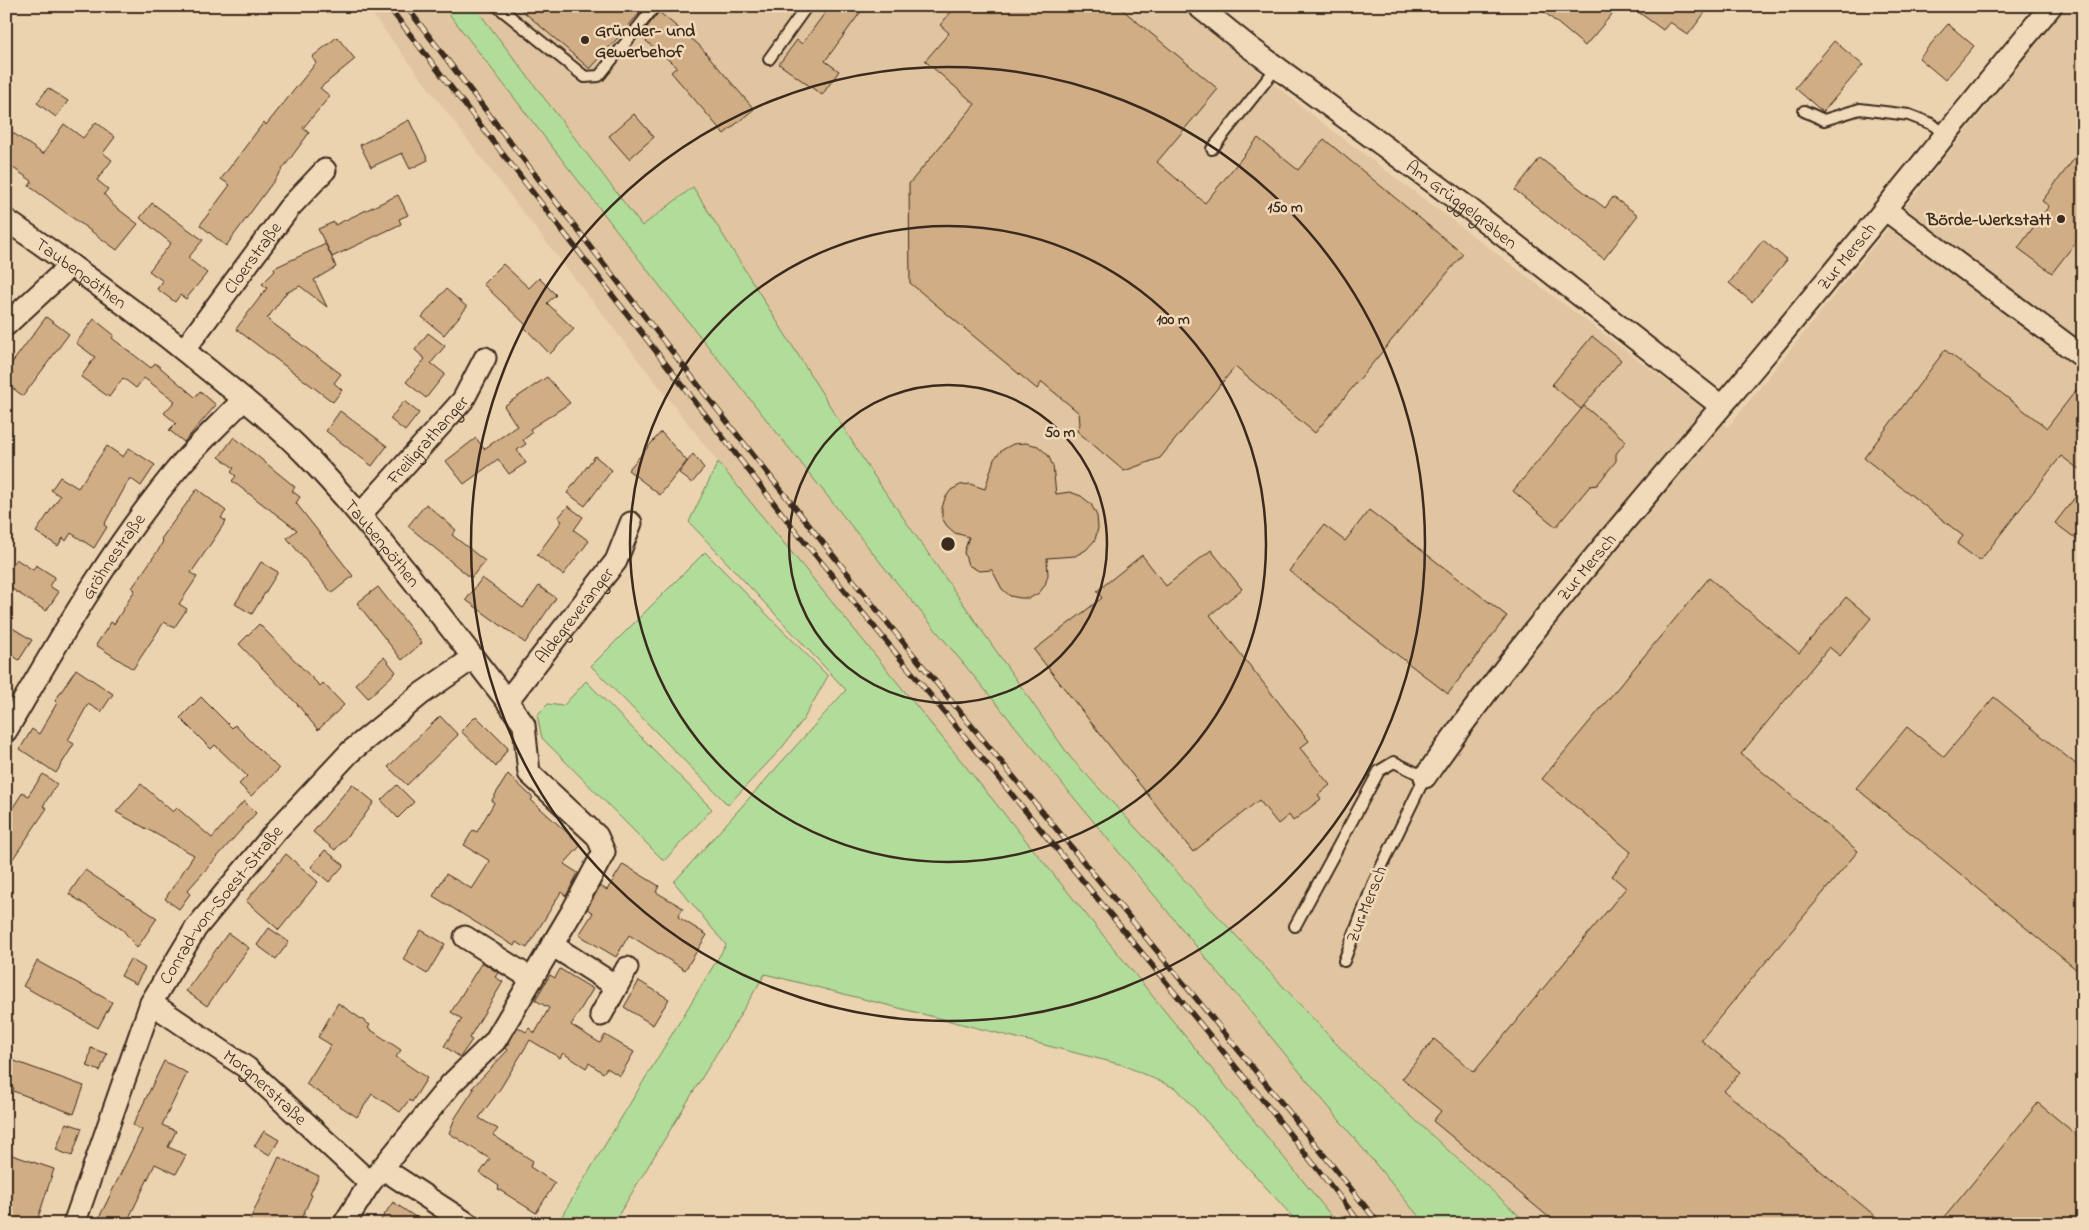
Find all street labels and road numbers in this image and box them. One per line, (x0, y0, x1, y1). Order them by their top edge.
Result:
street label: Am Grüggelgraben (1399, 155, 1522, 257)
street label: Cloerstraße (219, 216, 290, 300)
street label: Zur Mersch (1812, 218, 1883, 297)
street label: Taubenpöthen (29, 233, 131, 317)
street label: Freiligrathanger (381, 390, 476, 492)
street label: Taubenpöthen (337, 494, 425, 594)
street label: Gröhnestraße (76, 508, 154, 606)
street label: Zur Mersch (1552, 529, 1624, 608)
street label: Aldegreveranger (530, 562, 622, 670)
street label: Conrad-von-Soest-Straße (154, 819, 291, 990)
street label: Zur Mersch (1341, 862, 1395, 947)
street label: Morgnerstraße (217, 1044, 312, 1133)

